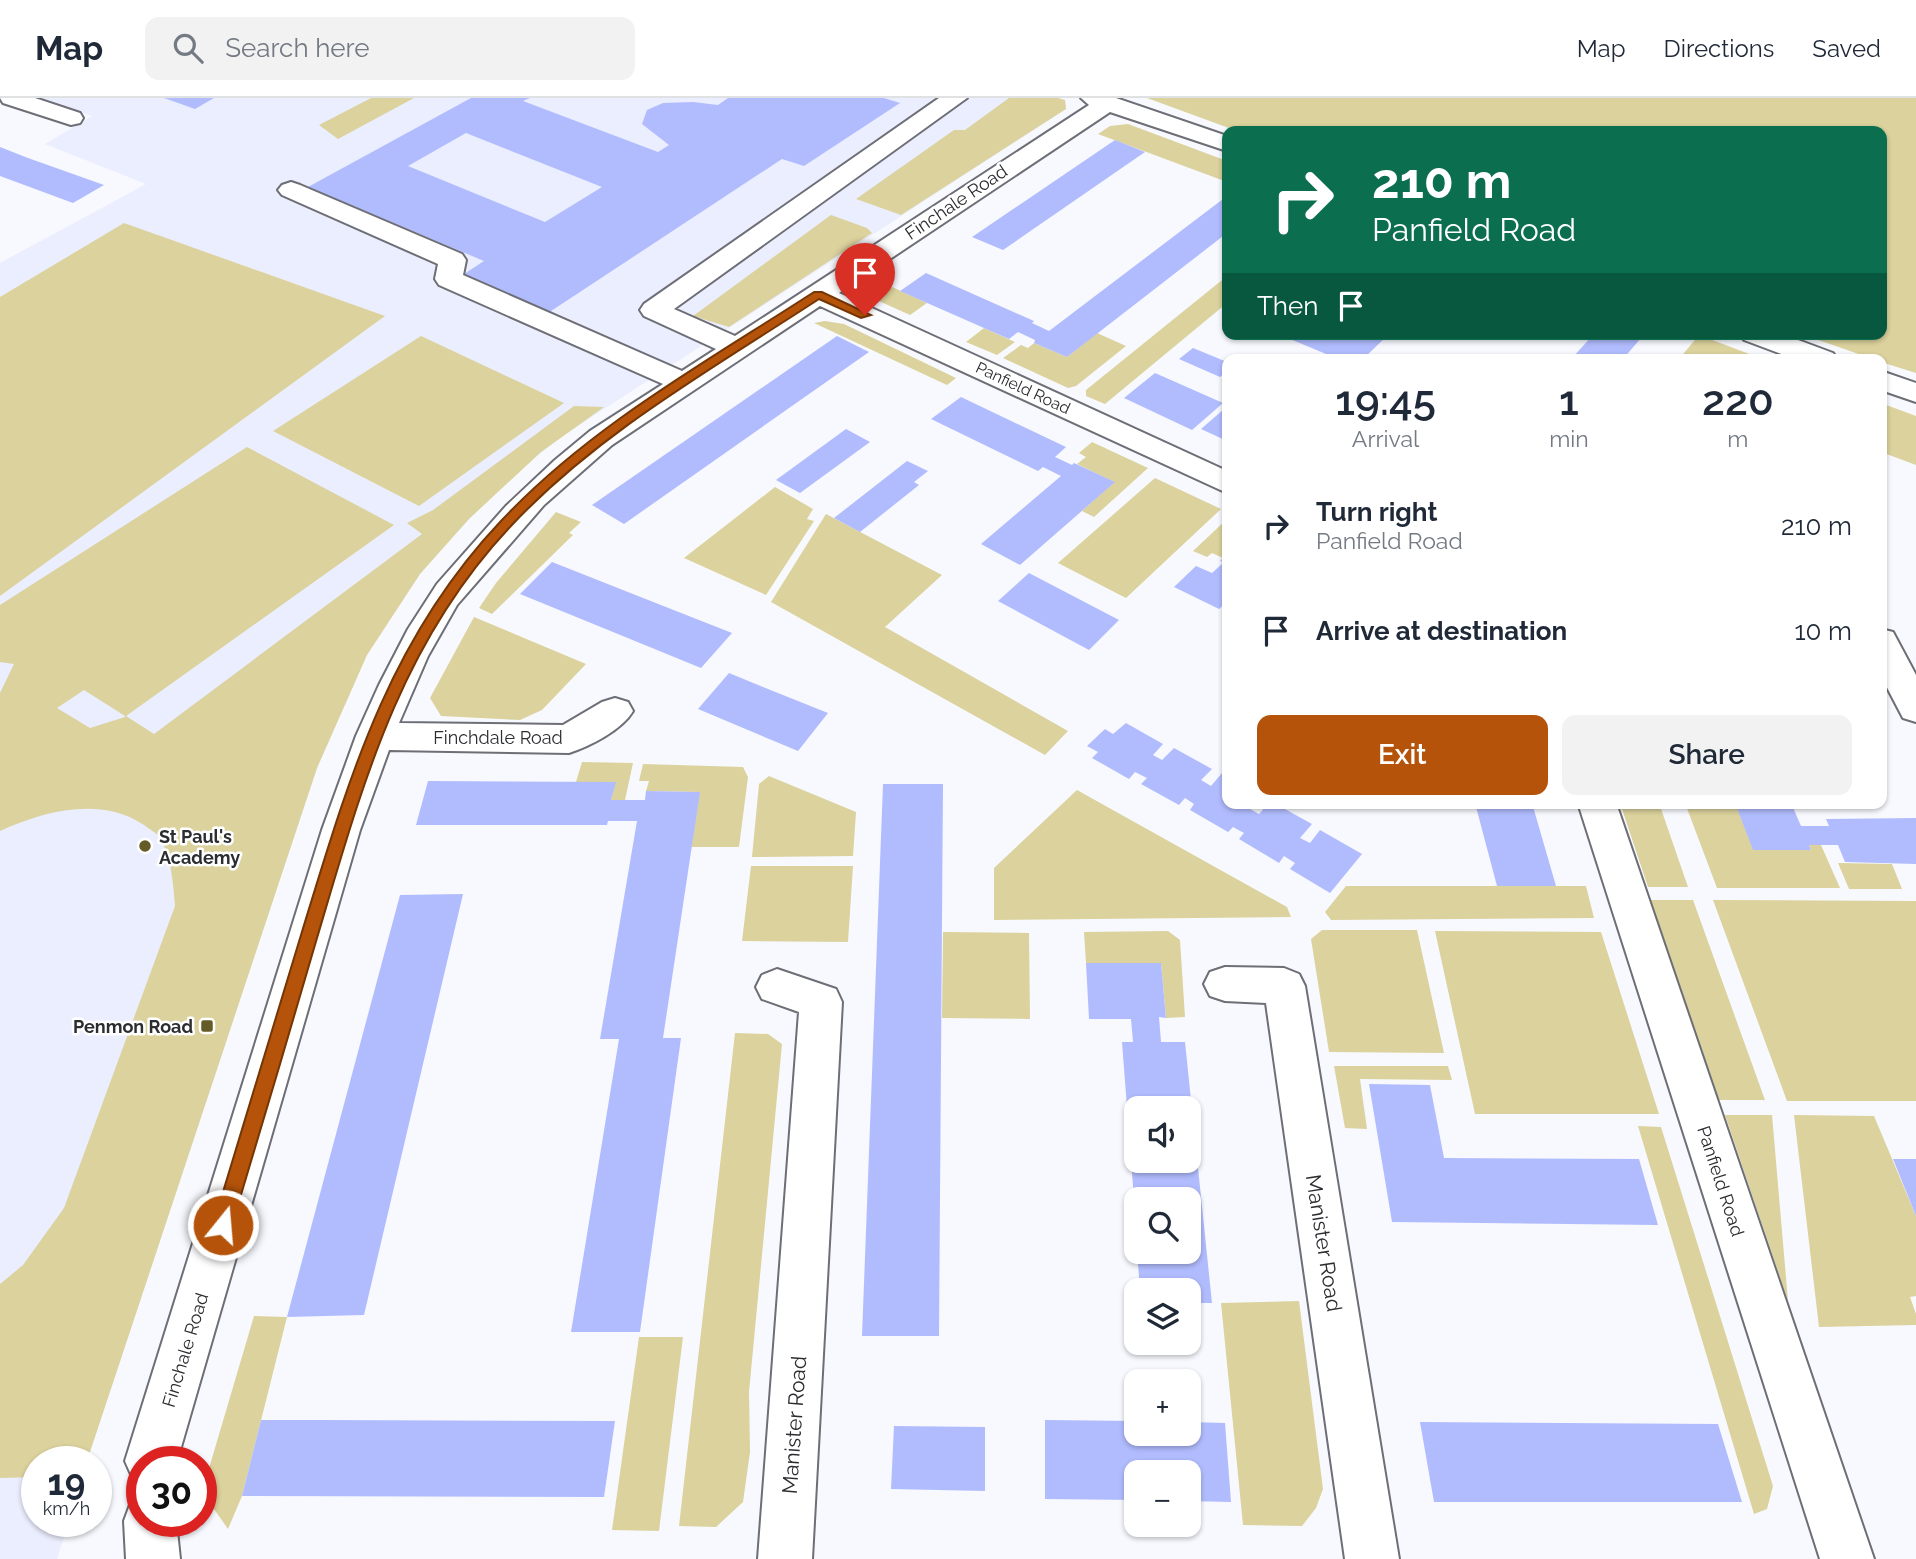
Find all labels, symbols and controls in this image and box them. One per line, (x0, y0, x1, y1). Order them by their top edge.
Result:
search box (145, 17, 635, 80)
text: Map (35, 29, 103, 68)
icon: search (169, 29, 207, 67)
text: Search here (225, 33, 370, 63)
text: Map (1577, 34, 1626, 63)
text: Directions (1664, 34, 1774, 63)
text: Saved (1812, 34, 1881, 63)
text: 210 m (1372, 152, 1511, 209)
icon: right (1257, 154, 1348, 245)
street label: Finchale Road (901, 160, 1011, 244)
text: Panfield Road (1372, 211, 1576, 248)
pin (835, 243, 895, 315)
icon: arrive (846, 254, 884, 292)
icon: arrive (1332, 287, 1370, 325)
text: Then (1257, 291, 1318, 321)
street label: Panfield Road (973, 358, 1073, 418)
text: 19:45 (1335, 376, 1436, 425)
text: 1 (1559, 376, 1579, 425)
text: 220 (1702, 376, 1774, 425)
text: Arrival (1352, 425, 1419, 452)
text: min (1549, 425, 1589, 452)
text: m (1727, 425, 1748, 452)
text: Turn right (1316, 497, 1437, 527)
icon: right (1257, 507, 1295, 545)
text: 210 m (1781, 511, 1852, 541)
text: Panfield Road (1316, 527, 1463, 554)
icon: arrive (1257, 612, 1295, 650)
text: Arrive at destination (1316, 616, 1567, 646)
text: 10 m (1794, 616, 1852, 646)
button: Exit (1257, 715, 1548, 795)
button: Share (1562, 715, 1852, 795)
street label: Finchdale Road (433, 727, 563, 748)
place label: St Paul's Academy (159, 826, 240, 868)
marker: St Paul's Academy (137, 838, 153, 854)
place label: Penmon Road (73, 1016, 193, 1037)
marker: Penmon Road (199, 1018, 215, 1034)
map controls (1124, 1096, 1201, 1537)
button: sound (1124, 1096, 1201, 1173)
street label: Panfield Road (1693, 1123, 1749, 1239)
street label: Manister Road (1301, 1173, 1347, 1313)
button: search (1124, 1187, 1201, 1264)
position arrow (186, 1188, 260, 1262)
button: layers (1124, 1278, 1201, 1355)
street label: Finchale Road (158, 1290, 212, 1410)
street label: Manister Road (777, 1355, 811, 1495)
button: + (1124, 1369, 1201, 1446)
speed limit sign: 30 (126, 1446, 217, 1537)
button: − (1124, 1460, 1201, 1537)
text: 19 (48, 1462, 85, 1503)
text: km/h (43, 1498, 90, 1519)

